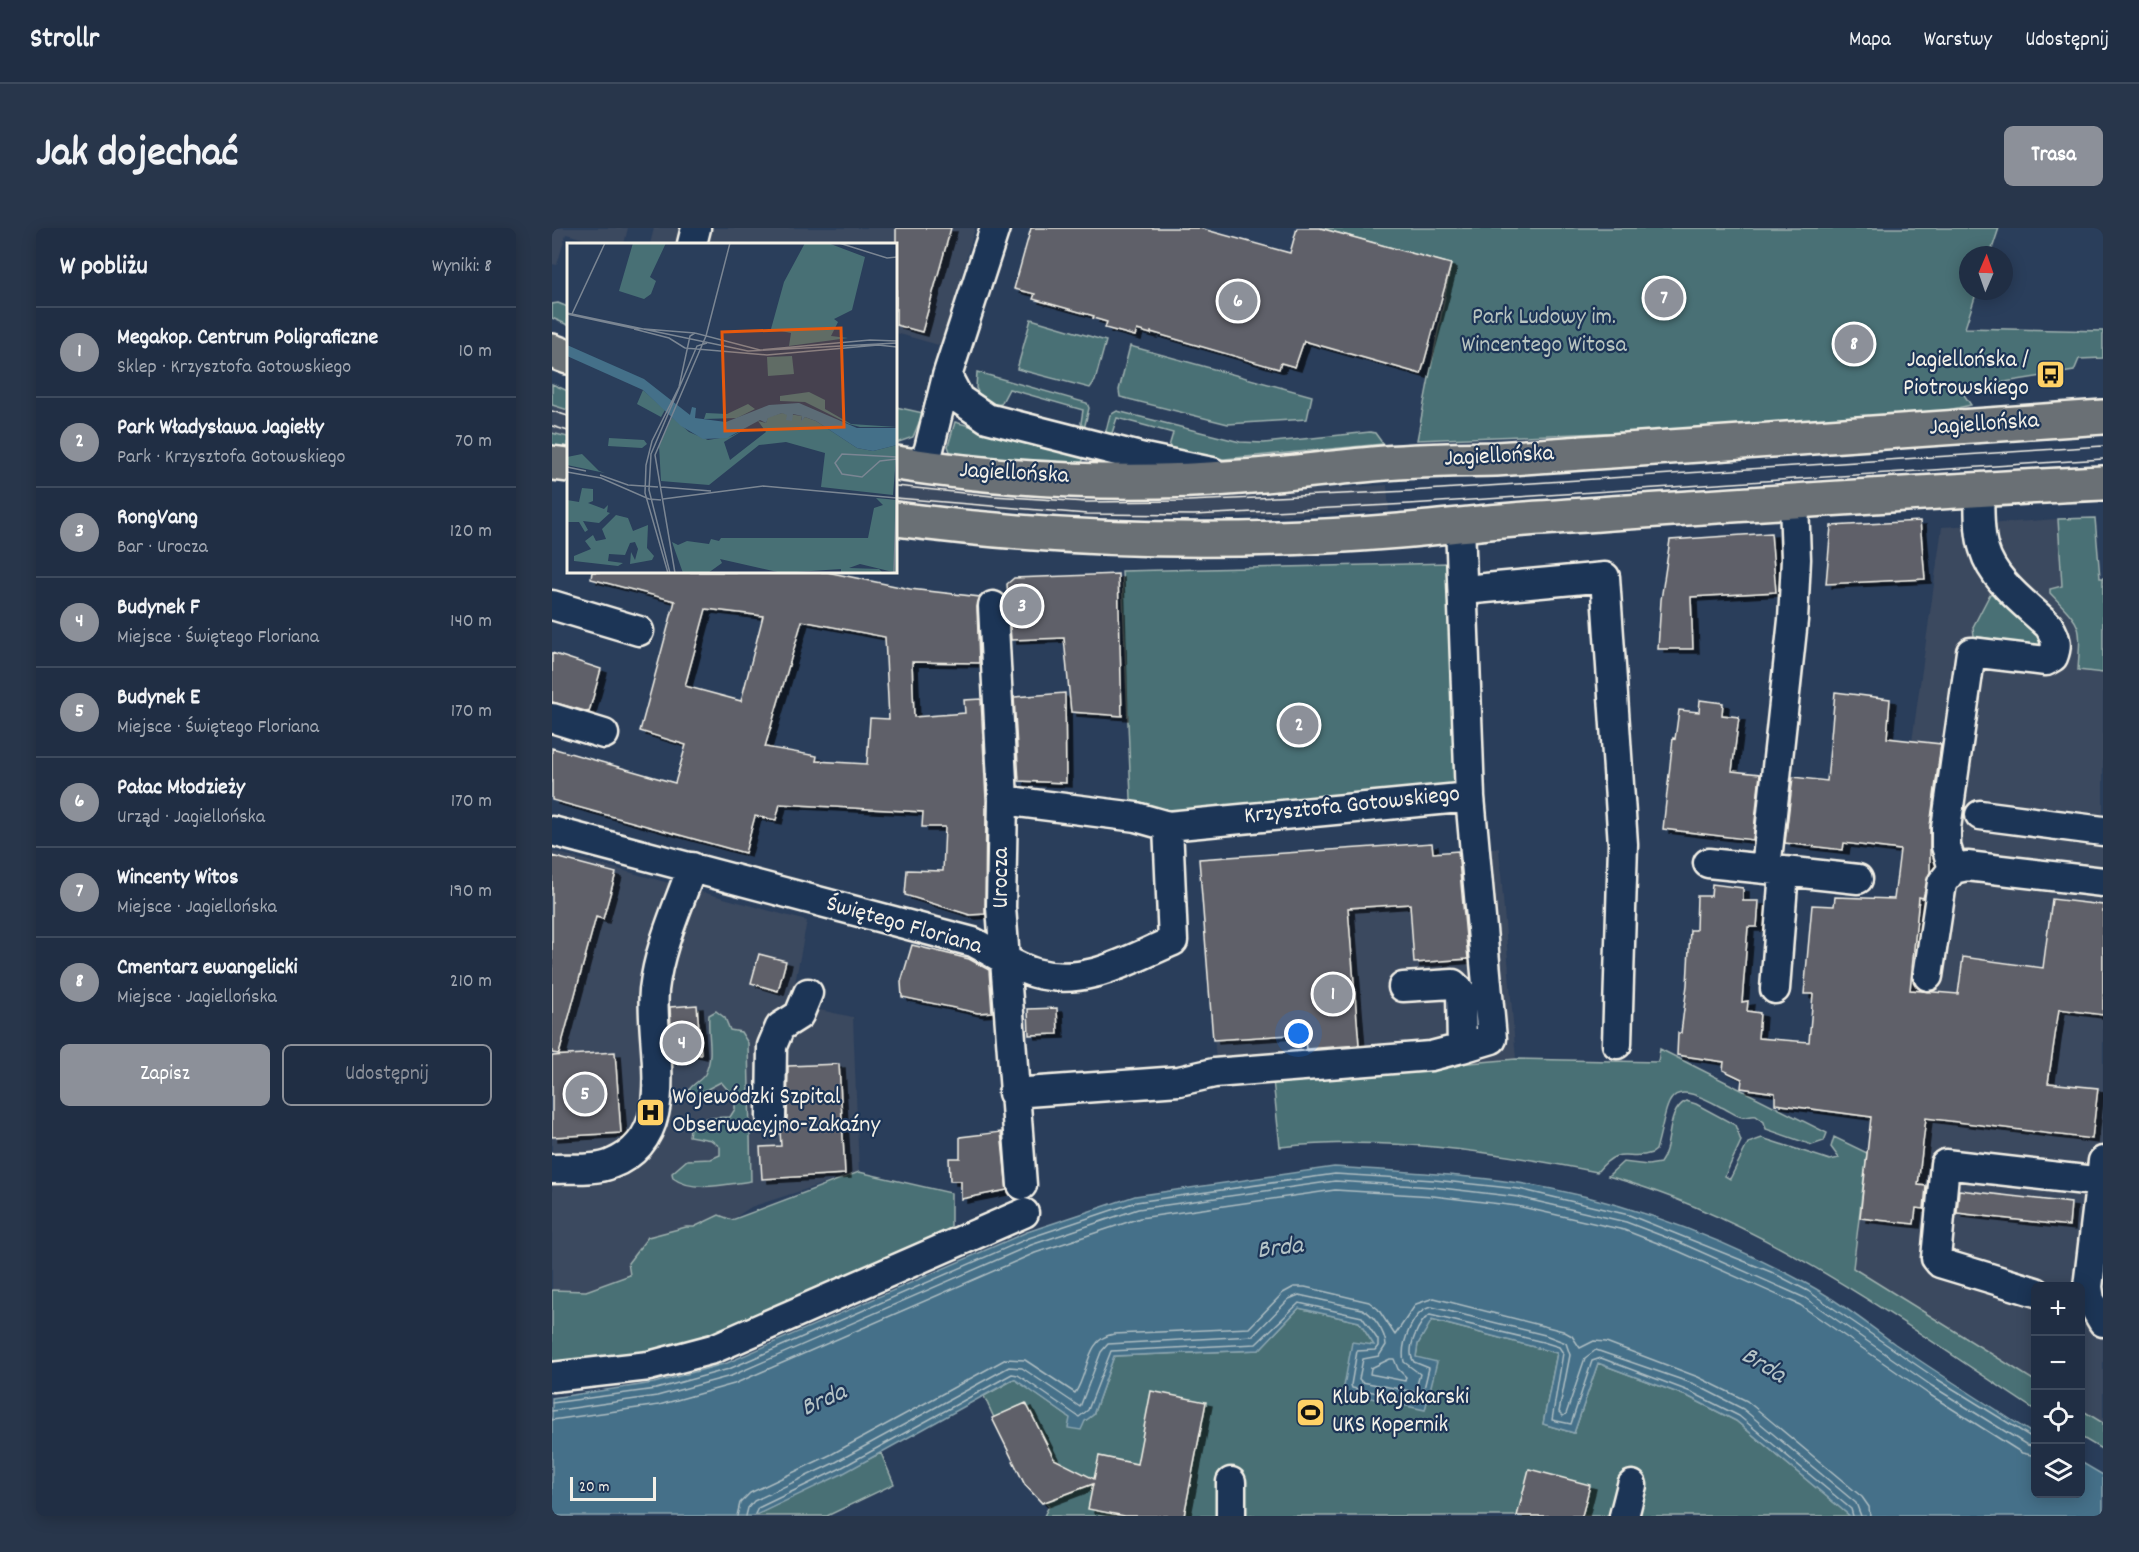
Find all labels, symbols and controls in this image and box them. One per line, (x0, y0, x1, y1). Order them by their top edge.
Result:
text: Strollr (30, 21, 99, 61)
text: Mapa (1849, 26, 1891, 56)
text: Warstwy (1924, 26, 1992, 56)
text: Udostępnij (2025, 26, 2109, 56)
text: Jak dojechać (36, 126, 238, 186)
button: Trasa (2004, 126, 2103, 186)
inset map (567, 243, 897, 573)
north arrow (1959, 246, 2013, 300)
text: W pobliżu (60, 249, 148, 286)
text: Wyniki: 8 (432, 253, 492, 281)
pin: 7 (1644, 276, 1684, 320)
pin: 6 (1218, 278, 1258, 324)
park label: Park Ludowy im. Wincentego Witosa (1461, 301, 1628, 363)
pin: 8 (1834, 322, 1874, 366)
text: Megakop. Centrum Poligraficzne (117, 323, 378, 354)
text: 1 (77, 338, 82, 366)
text: 10 m (458, 338, 492, 366)
place label: Jagiellońska / Piotrowskiego (1903, 344, 2029, 406)
text: Sklep · Krzysztofa Gotowskiego (117, 354, 351, 382)
bus stop icon: Jagiellońska / Piotrowskiego (2034, 359, 2066, 391)
street label: Jagiellońska (1928, 404, 2041, 446)
text: Park Władysława Jagiełły (117, 413, 324, 444)
text: 2 (75, 428, 84, 456)
text: 70 m (455, 428, 492, 456)
street label: Jagiellońska (1443, 437, 1555, 477)
text: Park · Krzysztofa Gotowskiego (117, 444, 345, 472)
street label: Jagiellońska (958, 454, 1070, 494)
text: RongVang (117, 503, 198, 534)
text: 3 (75, 518, 84, 546)
text: 120 m (450, 518, 492, 546)
text: Bar · Urocza (117, 534, 208, 562)
pin: 3 (1002, 584, 1042, 628)
text: Budynek F (117, 593, 200, 624)
text: 4 (75, 608, 84, 636)
text: 140 m (450, 608, 492, 636)
text: Miejsce · Świętego Floriana (117, 624, 319, 652)
text: Budynek E (117, 683, 200, 714)
text: 5 (75, 698, 84, 726)
text: 170 m (451, 698, 492, 726)
pin: 2 (1280, 702, 1318, 748)
text: Miejsce · Świętego Floriana (117, 714, 319, 742)
text: Pałac Młodzieży (117, 773, 245, 804)
street label: Krzysztofa Gotowskiego (1242, 778, 1462, 834)
text: 6 (75, 788, 84, 816)
text: 170 m (451, 788, 492, 816)
text: Urząd · Jagiellońska (117, 804, 265, 832)
street label: Urocza (985, 847, 1019, 909)
text: Wincenty Witos (117, 863, 238, 894)
text: 7 (76, 878, 83, 906)
text: 190 m (449, 878, 492, 906)
street label: Świętego Floriana (822, 888, 986, 965)
text: Miejsce · Jagiellońska (117, 894, 277, 922)
text: Cmentarz ewangelicki (117, 953, 298, 984)
text: 8 (75, 968, 84, 996)
text: 210 m (450, 968, 492, 996)
pin: 1 (1314, 972, 1352, 1017)
text: Miejsce · Jagiellońska (117, 984, 277, 1012)
your location (1284, 1019, 1313, 1048)
pin: 4 (662, 1020, 702, 1066)
button: Zapisz (60, 1044, 270, 1106)
button: Udostępnij (282, 1044, 492, 1106)
pin: 5 (566, 1072, 604, 1116)
place label: Wojewódzki Szpital Obserwacyjno-Zakaźny (672, 1081, 881, 1143)
hospital icon: Wojewódzki Szpital Obserwacyjno-Zakaźny (635, 1096, 667, 1128)
water label: Brda (1255, 1228, 1307, 1270)
map controls (2031, 1282, 2085, 1498)
button: + (2031, 1282, 2085, 1336)
button: − (2031, 1336, 2085, 1390)
water label: Brda (1734, 1338, 1794, 1395)
water label: Brda (795, 1374, 854, 1427)
place label: Klub Kajakarski UKS Kopernik (1332, 1381, 1469, 1443)
button: locate (2031, 1390, 2085, 1444)
sports icon: Klub Kajakarski UKS Kopernik (1295, 1396, 1327, 1428)
button: layers (2031, 1444, 2085, 1498)
scale bar (570, 1474, 656, 1502)
text: 20 m (579, 1476, 609, 1499)

